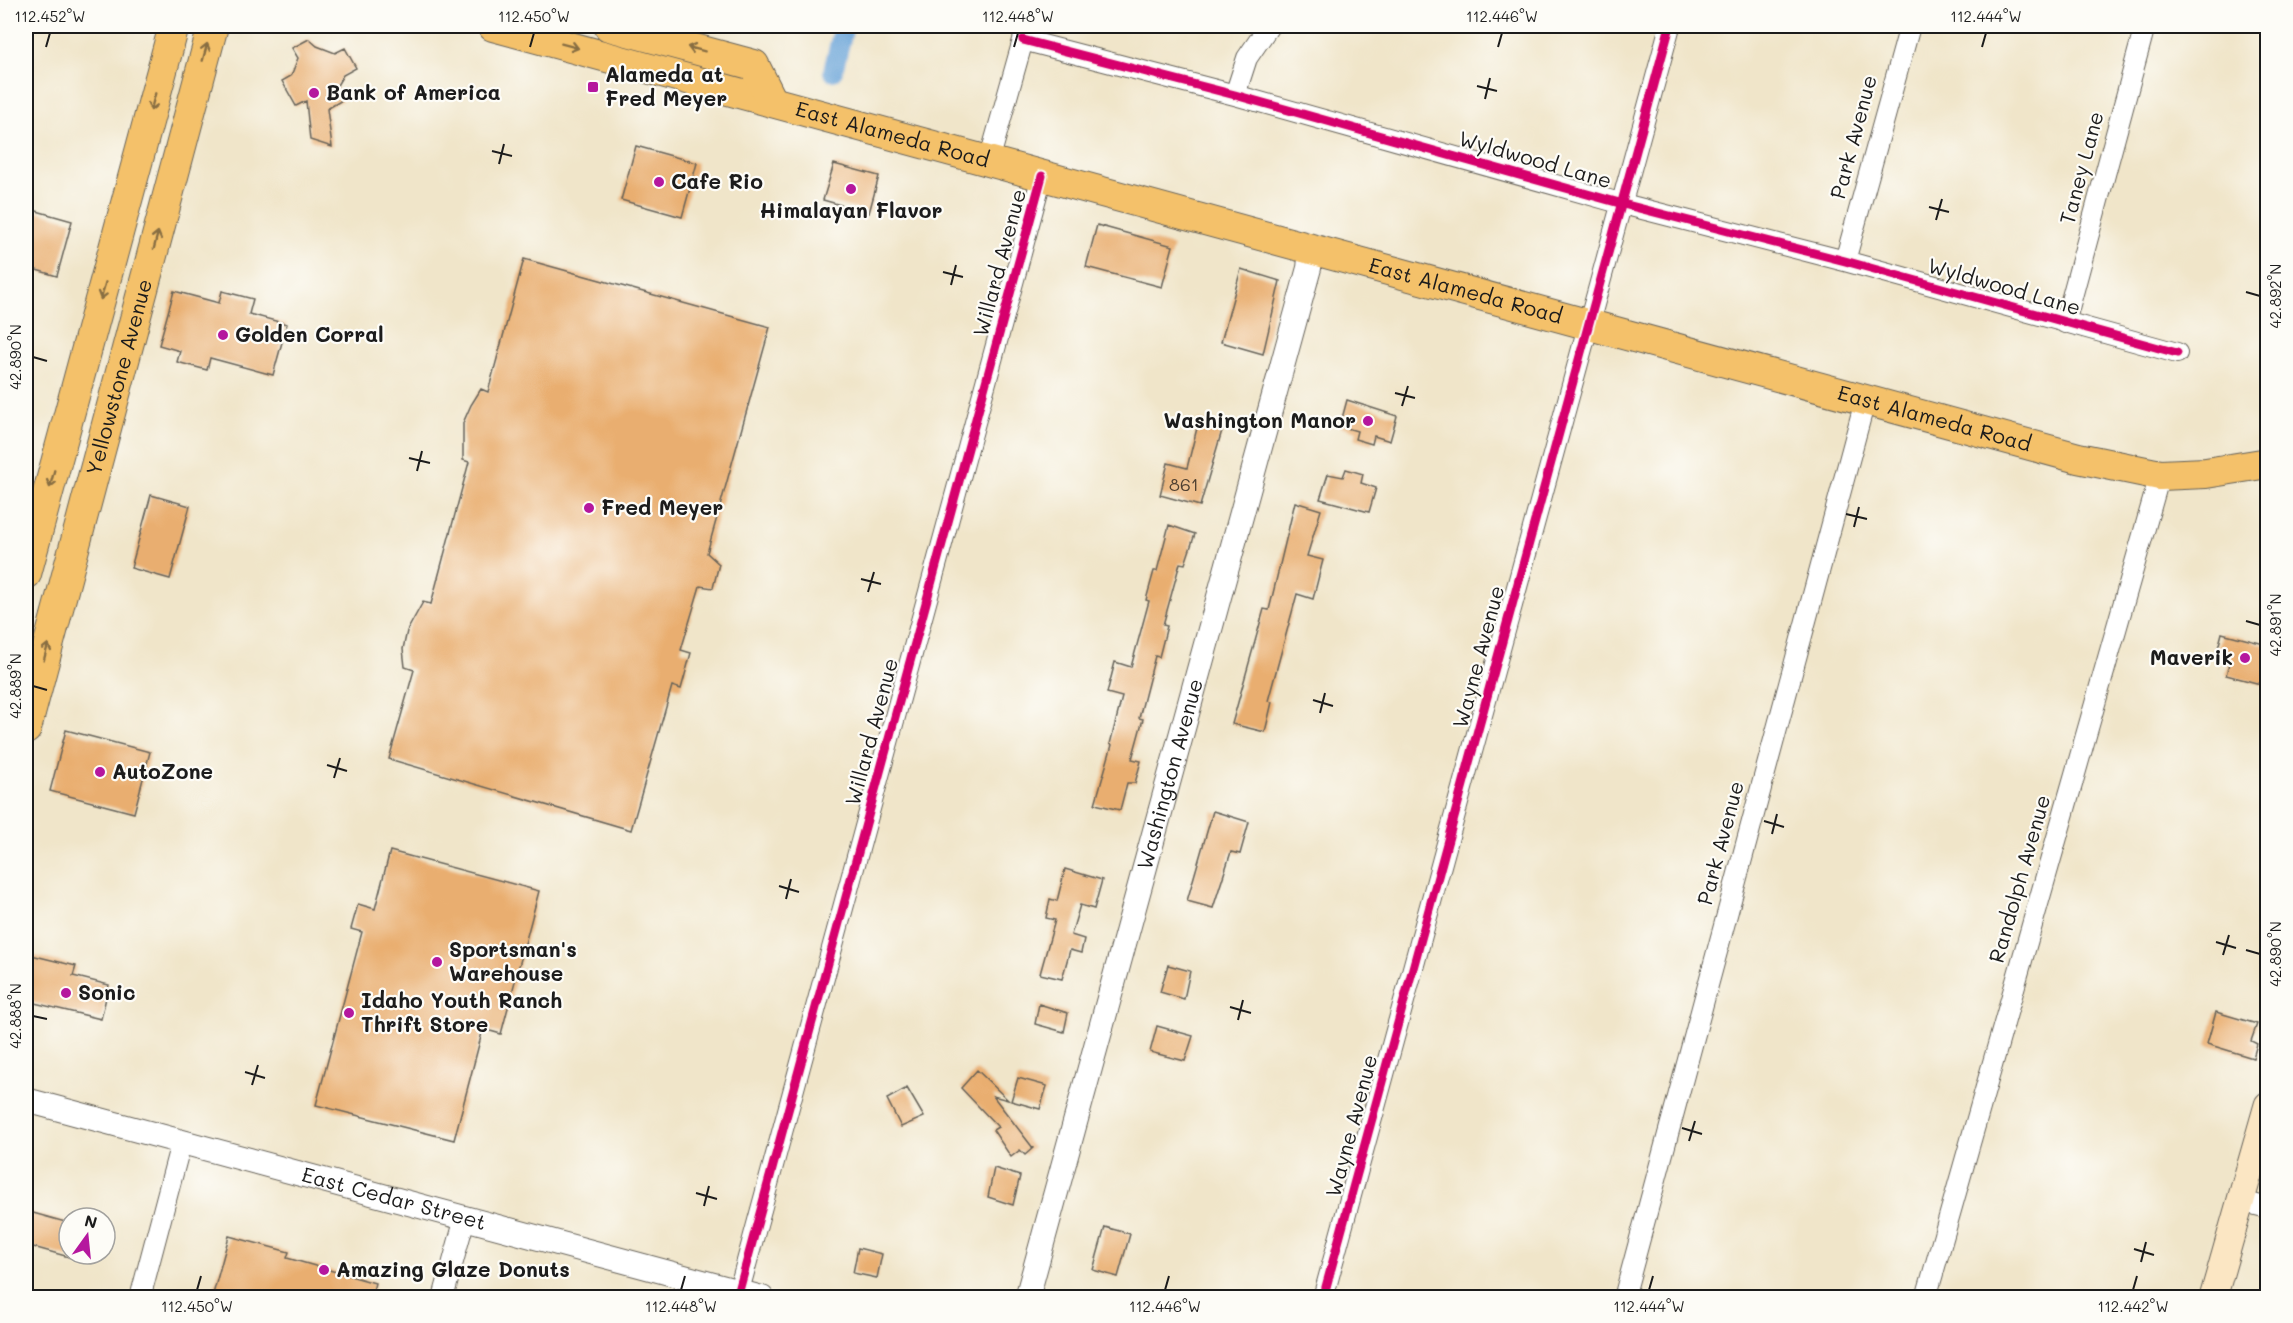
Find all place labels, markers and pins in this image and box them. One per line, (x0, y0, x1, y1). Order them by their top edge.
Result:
place label: Alameda at Fred Meyer (605, 60, 727, 112)
place label: Bank of America (326, 78, 501, 105)
marker: Alameda at Fred Meyer (586, 80, 600, 94)
marker: Bank of America (307, 86, 321, 100)
place label: Cafe Rio (671, 167, 763, 194)
marker: Cafe Rio (652, 175, 666, 189)
marker: Himalayan Flavor (844, 182, 858, 196)
place label: Himalayan Flavor (759, 196, 943, 224)
place label: Golden Corral (235, 320, 384, 347)
marker: Golden Corral (216, 328, 230, 342)
place label: Washington Manor (1163, 406, 1356, 433)
marker: Washington Manor (1361, 414, 1375, 428)
place label: Fred Meyer (601, 493, 723, 521)
marker: Fred Meyer (582, 501, 596, 515)
place label: Maverik (2150, 643, 2233, 670)
marker: Maverik (2238, 651, 2252, 665)
place label: AutoZone (112, 757, 213, 784)
marker: AutoZone (93, 765, 107, 779)
place label: Sportsman's Warehouse (449, 935, 577, 986)
marker: Sportsman's Warehouse (430, 955, 444, 969)
place label: Sonic (78, 978, 136, 1005)
marker: Sonic (59, 986, 73, 1000)
place label: Idaho Youth Ranch Thrift Store (361, 986, 562, 1037)
marker: Idaho Youth Ranch Thrift Store (342, 1006, 356, 1020)
place label: Amazing Glaze Donuts (336, 1255, 570, 1282)
marker: Amazing Glaze Donuts (317, 1263, 331, 1277)

